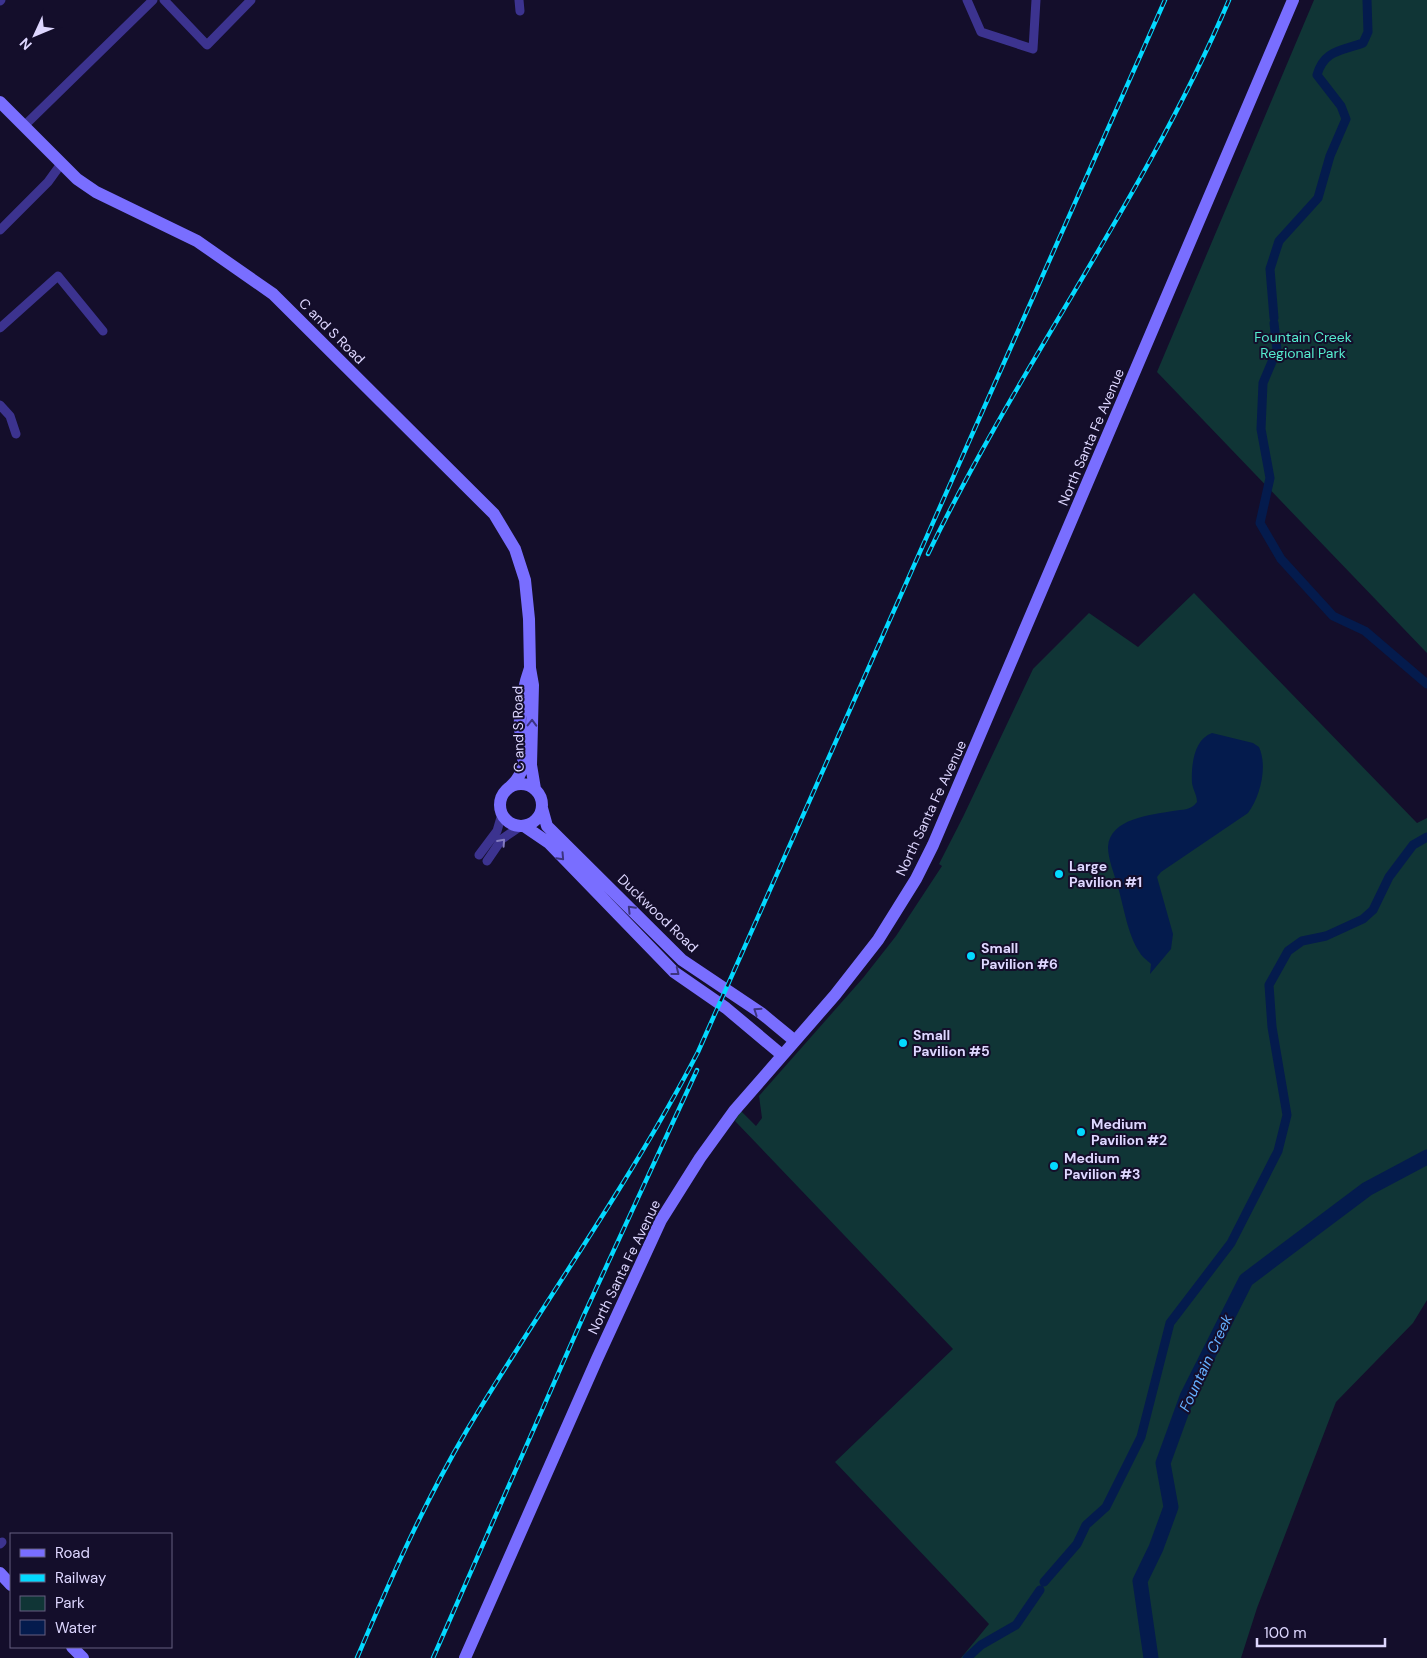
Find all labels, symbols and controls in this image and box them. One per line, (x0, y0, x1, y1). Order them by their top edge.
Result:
north arrow (10, 10, 60, 60)
text: N (16, 34, 36, 54)
street label: C and S Road (295, 294, 369, 368)
park label: Fountain Creek Regional Park (1254, 328, 1352, 362)
street label: North Santa Fe Avenue (1054, 366, 1128, 508)
street label: C and S Road (508, 686, 528, 772)
one-way arrow (527, 719, 538, 727)
street label: North Santa Fe Avenue (892, 737, 970, 879)
one-way arrow (496, 838, 505, 847)
one-way arrow (555, 851, 564, 860)
place label: Large Pavilion #1 (1069, 857, 1142, 891)
marker: Large Pavilion #1 (1053, 868, 1065, 880)
street label: Duckwood Road (614, 870, 702, 956)
one-way arrow (628, 906, 637, 915)
place label: Small Pavilion #6 (981, 939, 1058, 973)
marker: Small Pavilion #6 (965, 950, 977, 962)
one-way arrow (670, 967, 679, 976)
one-way arrow (753, 1008, 763, 1017)
place label: Small Pavilion #5 (913, 1026, 990, 1060)
marker: Small Pavilion #5 (897, 1037, 909, 1049)
place label: Medium Pavilion #2 (1091, 1115, 1167, 1149)
marker: Medium Pavilion #2 (1075, 1126, 1087, 1138)
place label: Medium Pavilion #3 (1064, 1149, 1140, 1183)
marker: Medium Pavilion #3 (1048, 1160, 1060, 1172)
street label: North Santa Fe Avenue (584, 1197, 664, 1337)
water label: Fountain Creek (1175, 1311, 1237, 1415)
legend (10, 1533, 172, 1648)
text: Road (55, 1543, 90, 1563)
text: Railway (55, 1568, 107, 1588)
text: Park (55, 1593, 85, 1613)
scale bar (1257, 1616, 1384, 1648)
text: Water (55, 1618, 97, 1638)
text: 100 m (1264, 1623, 1307, 1643)

